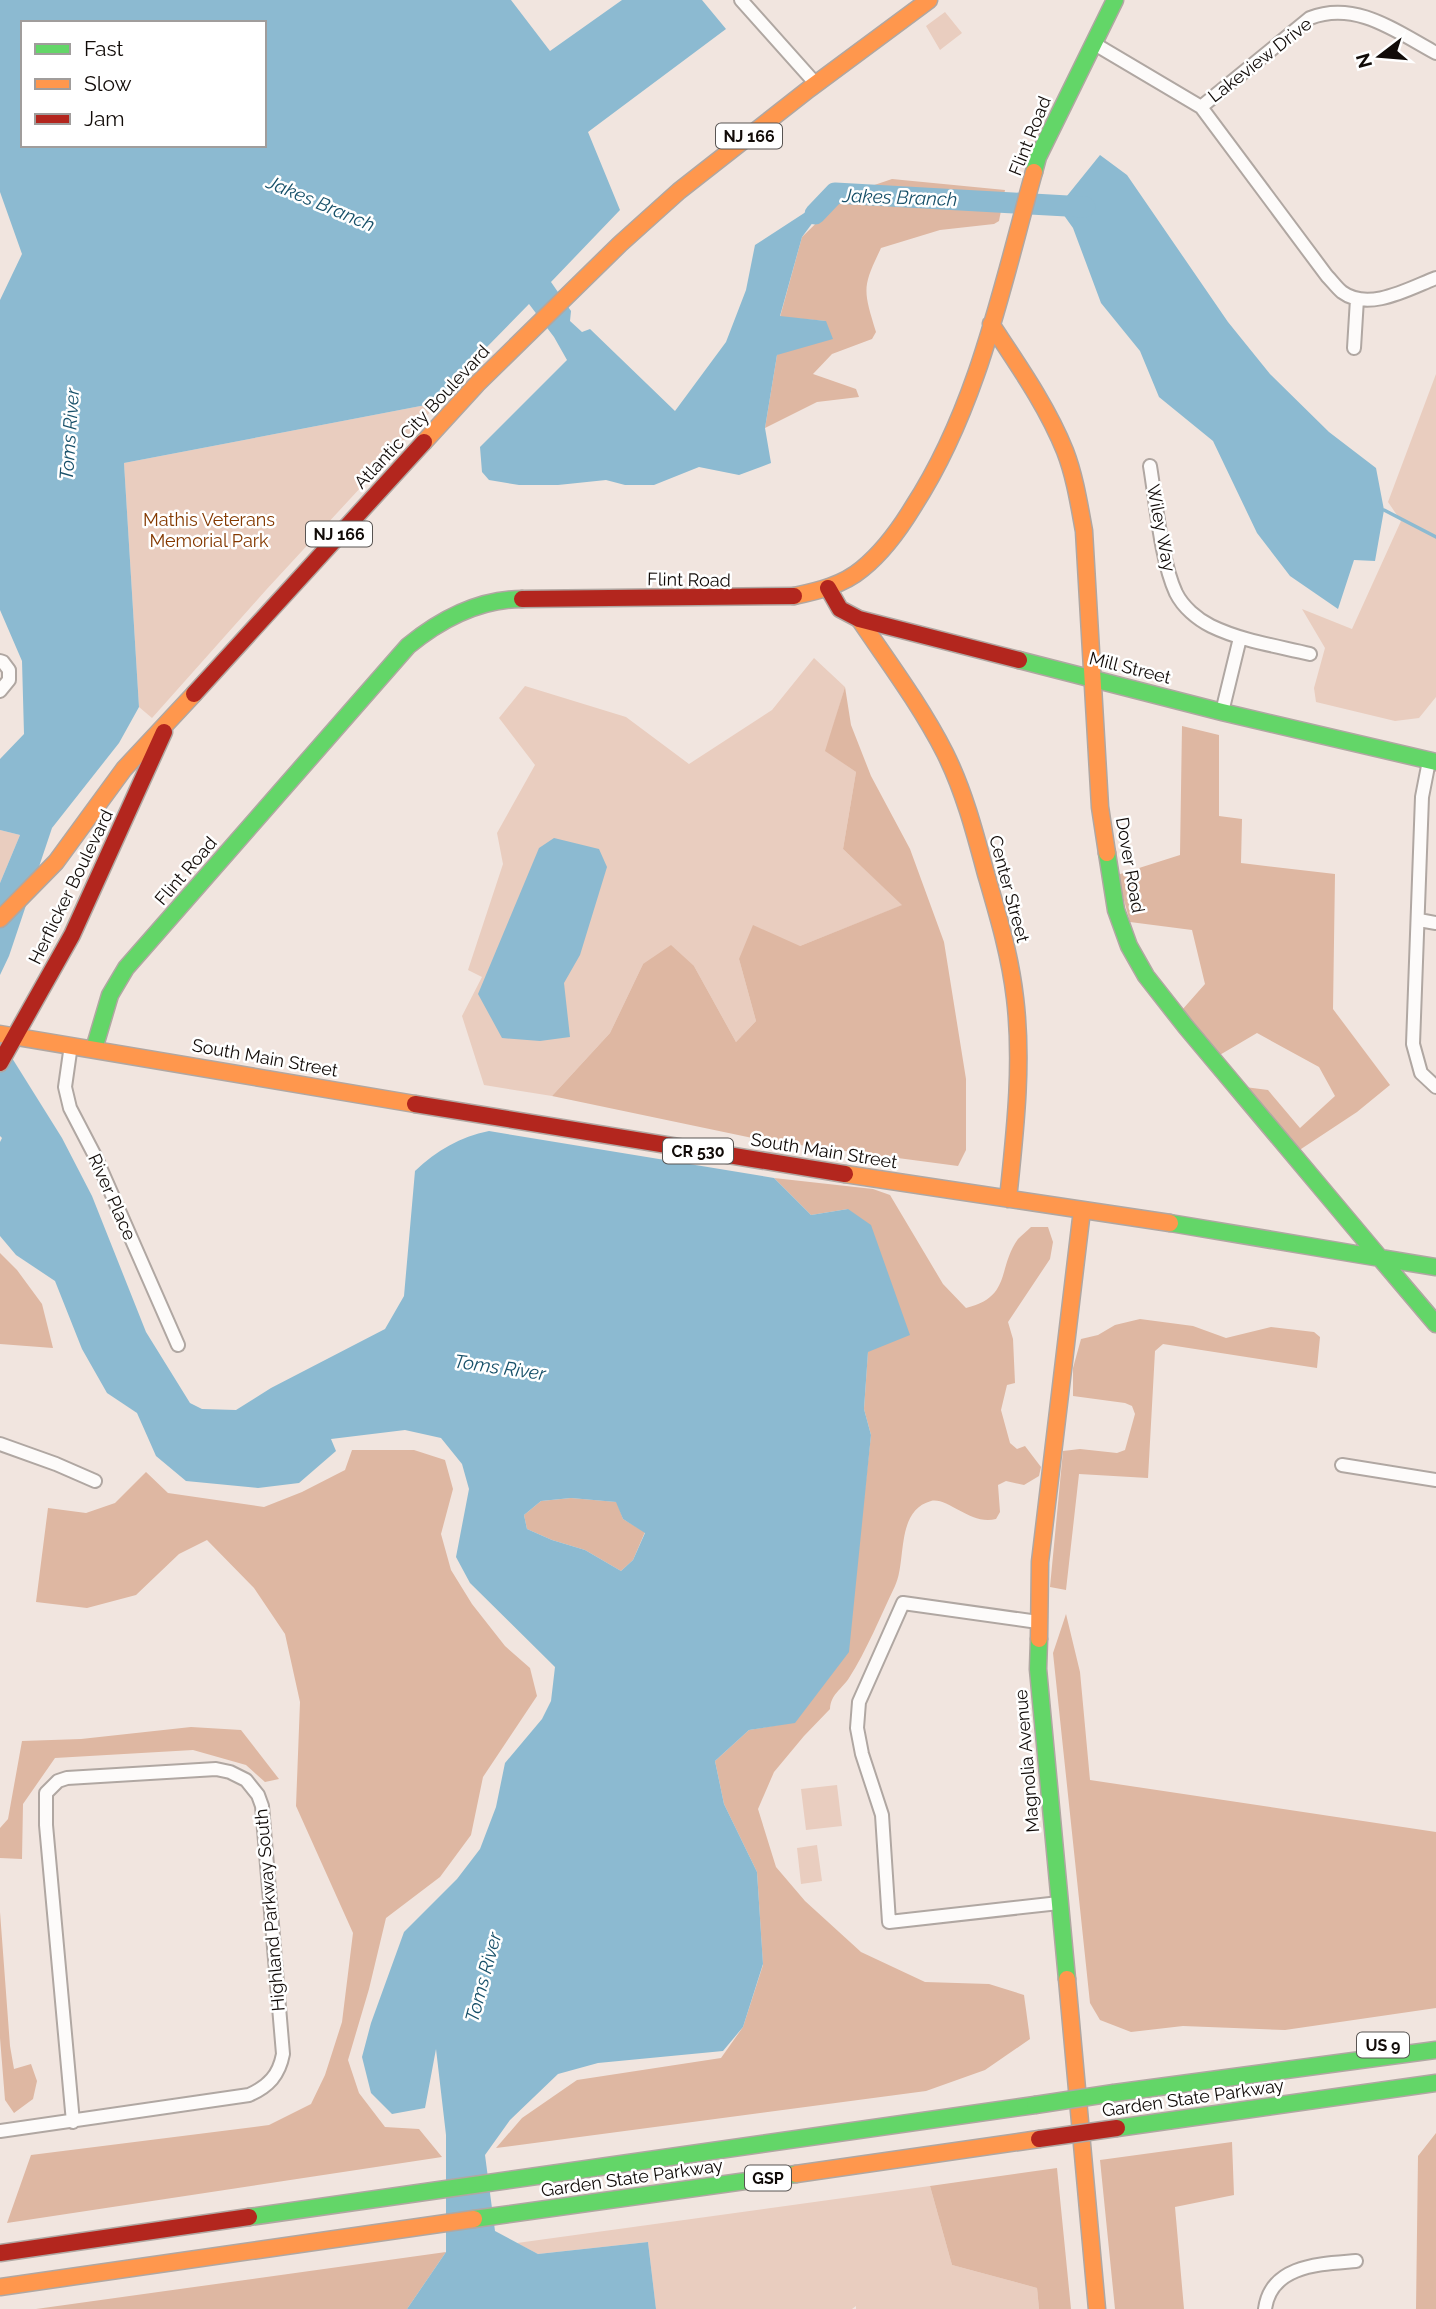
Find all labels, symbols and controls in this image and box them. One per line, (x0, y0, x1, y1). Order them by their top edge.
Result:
street label: Lakeview Drive (1204, 13, 1316, 106)
legend (21, 21, 266, 147)
north arrow (1345, 21, 1415, 91)
text: Fast (84, 36, 124, 61)
text: N (1351, 51, 1376, 71)
text: Slow (84, 71, 132, 96)
street label: Flint Road (1004, 93, 1055, 179)
text: Jam (84, 106, 125, 131)
road number: NJ 166 (716, 124, 782, 148)
water label: Jakes Branch (263, 170, 378, 236)
water label: Jakes Branch (841, 184, 958, 210)
street label: Atlantic City Boulevard (350, 341, 494, 493)
water label: Toms River (55, 386, 83, 481)
street label: Wiley Way (1143, 483, 1180, 574)
park label: Mathis Veterans Memorial Park (143, 509, 275, 551)
road number: NJ 166 (306, 522, 372, 547)
street label: Flint Road (647, 568, 731, 591)
street label: Mill Street (1087, 647, 1173, 688)
street label: Herflicker Boulevard (24, 806, 117, 968)
street label: Dover Road (1112, 815, 1149, 914)
street label: Flint Road (150, 832, 221, 909)
street label: Center Street (985, 833, 1034, 945)
street label: South Main Street (190, 1034, 340, 1081)
street label: South Main Street (749, 1129, 899, 1172)
road number: CR 530 (663, 1138, 733, 1163)
street label: River Place (84, 1150, 141, 1244)
water label: Toms River (453, 1350, 549, 1385)
street label: Magnolia Avenue (1010, 1688, 1043, 1834)
street label: Highland Parkway South (250, 1808, 289, 2012)
water label: Toms River (460, 1928, 506, 2024)
road number: US 9 (1357, 2033, 1409, 2058)
street label: Garden State Parkway (1101, 2074, 1286, 2121)
street label: Garden State Parkway (540, 2154, 725, 2201)
road number: GSP (745, 2166, 791, 2190)

